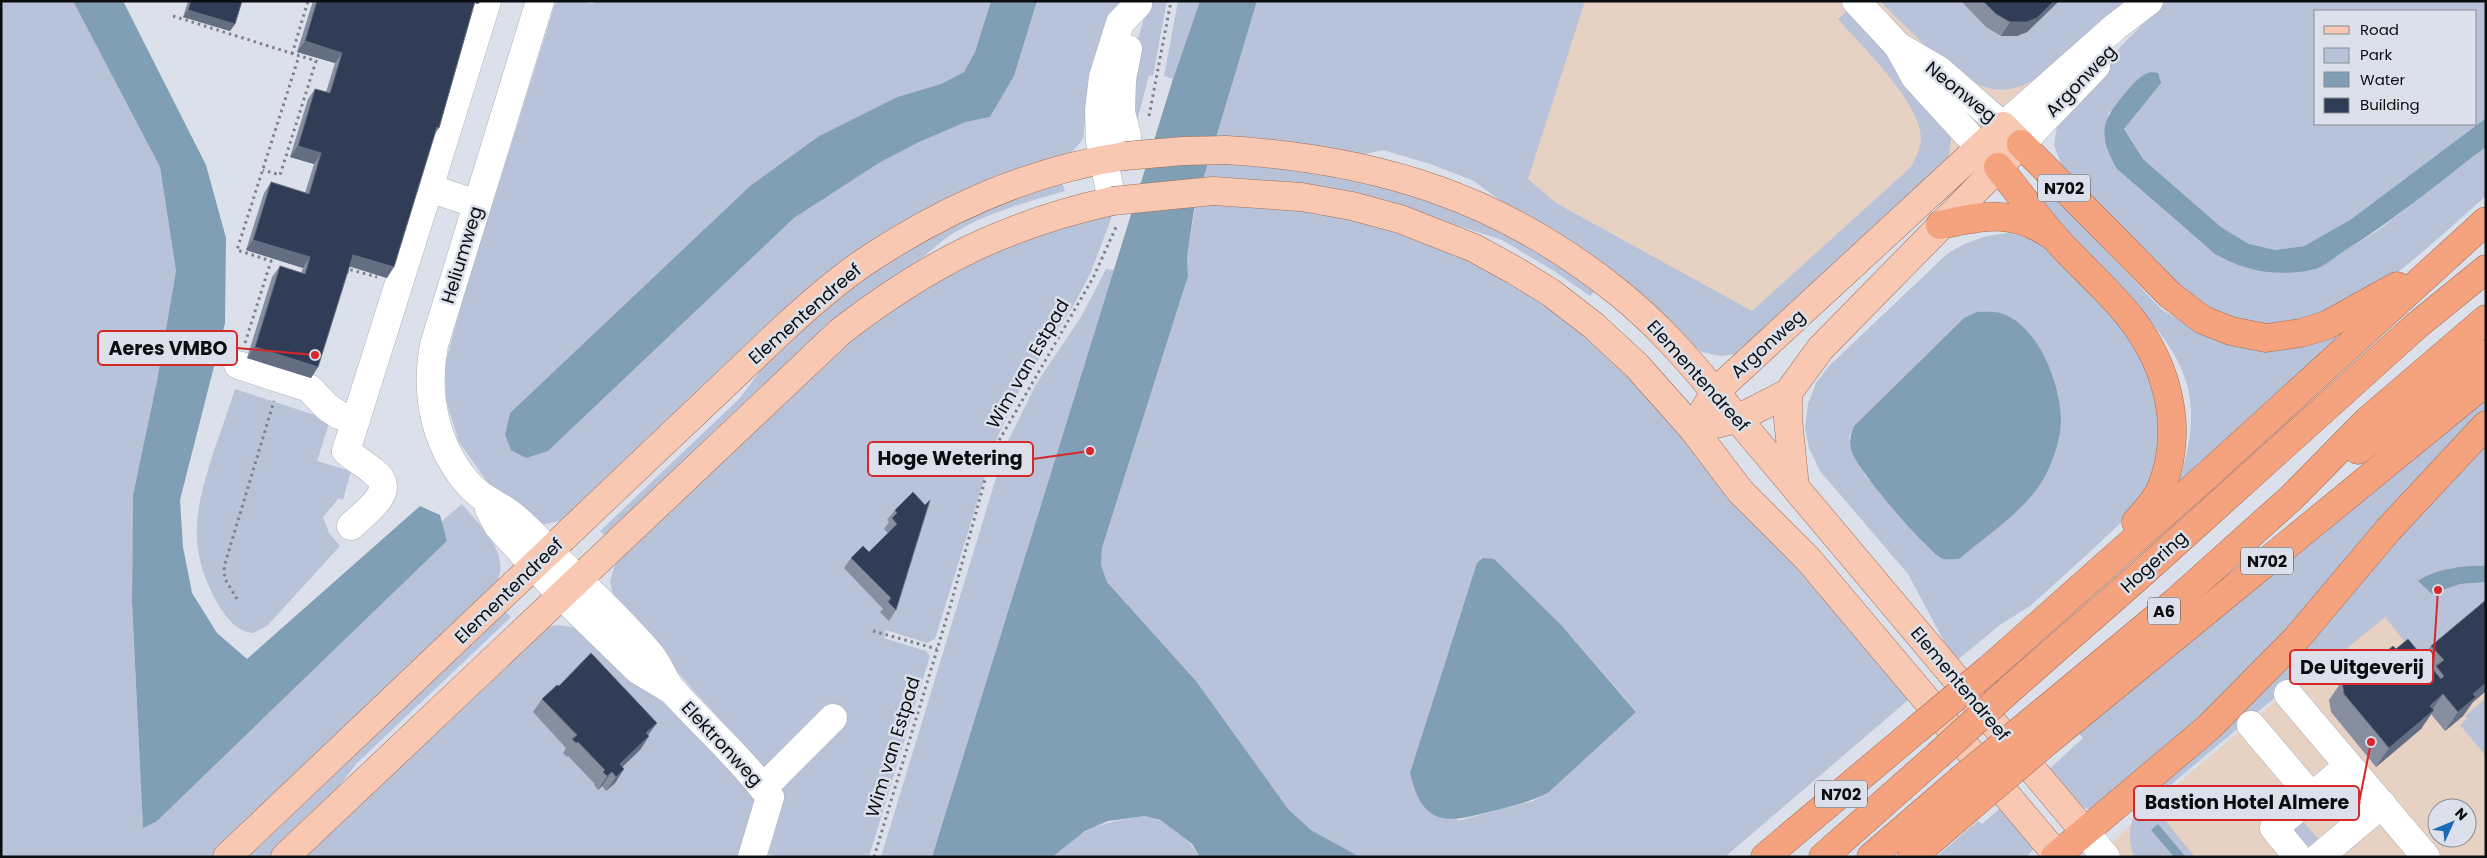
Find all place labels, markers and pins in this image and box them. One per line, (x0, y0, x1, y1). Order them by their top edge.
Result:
callout: Aeres VMBO (98, 331, 237, 365)
callout: Hoge Wetering (868, 442, 1033, 476)
callout: De Uitgeverij (2290, 650, 2433, 684)
callout: Bastion Hotel Almere (2134, 786, 2359, 820)

